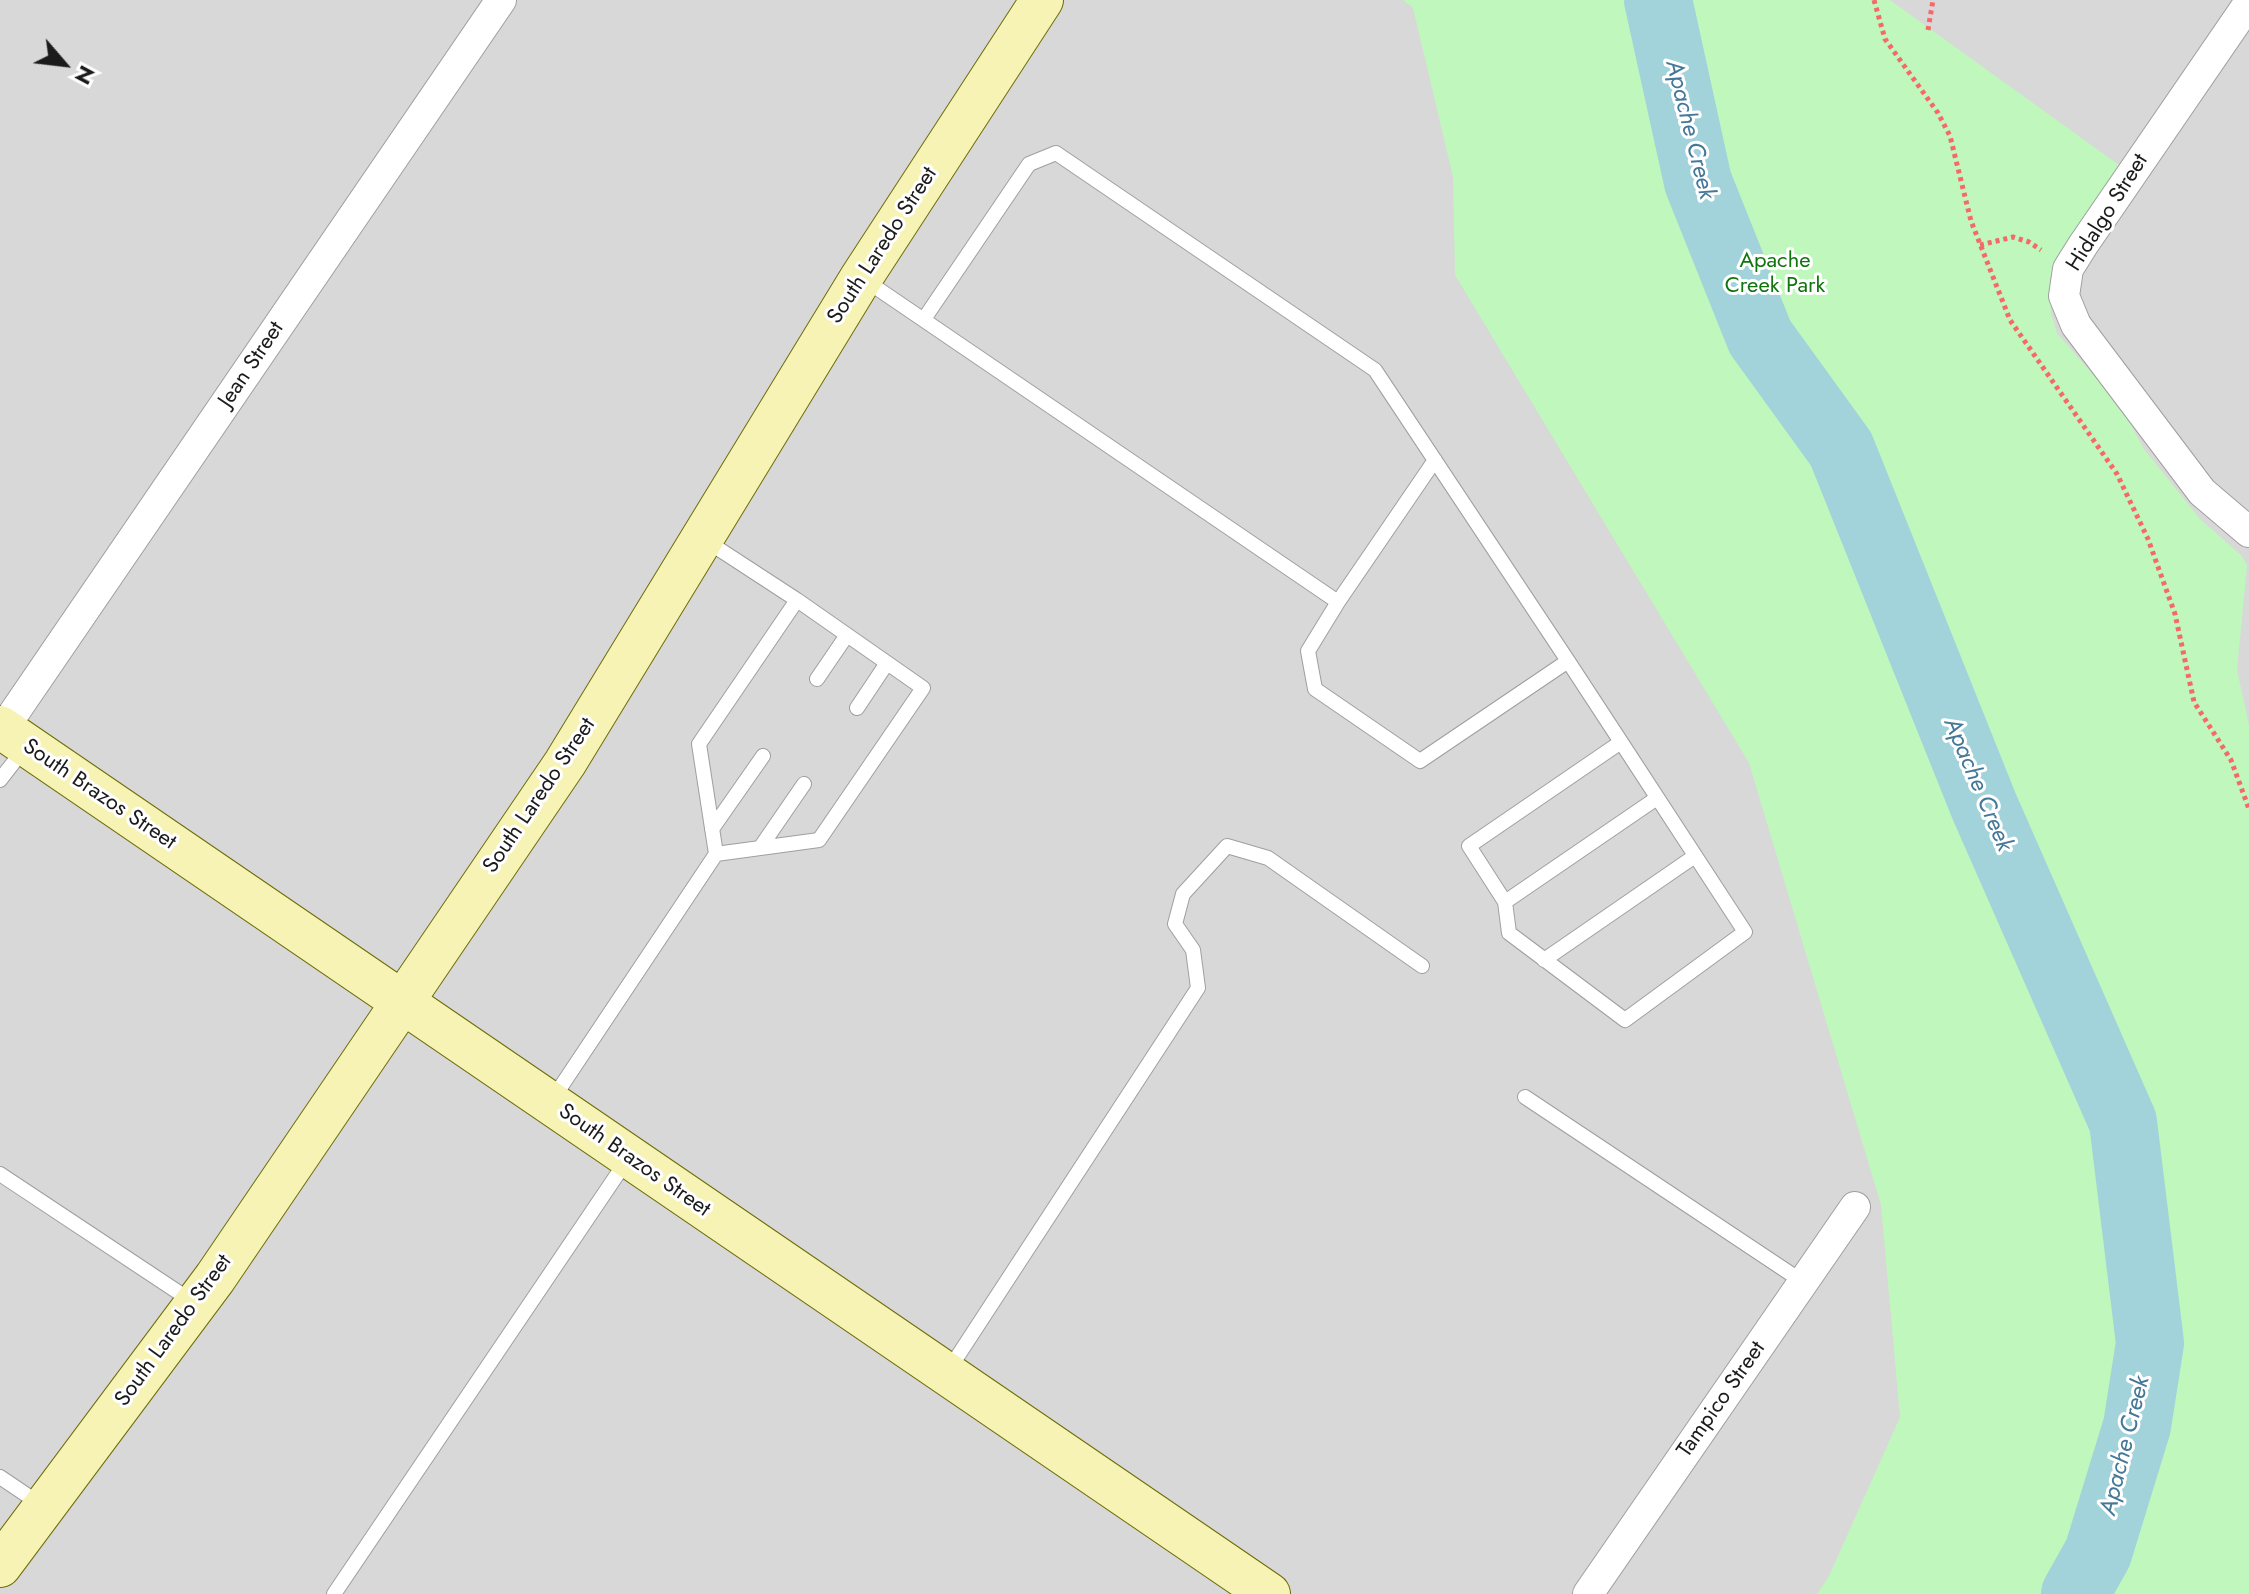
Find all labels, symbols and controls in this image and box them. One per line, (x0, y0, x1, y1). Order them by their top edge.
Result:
north arrow (24, 24, 104, 104)
water label: Apache Creek (1658, 57, 1720, 203)
text: N (67, 60, 103, 90)
street label: Hidalgo Street (2061, 149, 2155, 277)
street label: South Laredo Street (822, 163, 944, 329)
park label: Apache Creek Park (1725, 249, 1825, 300)
street label: Jean Street (214, 317, 290, 413)
street label: South Laredo Street (478, 713, 602, 879)
water label: Apache Creek (1936, 714, 2018, 856)
street label: South Brazos Street (17, 734, 181, 856)
street label: South Brazos Street (553, 1099, 715, 1223)
street label: South Laredo Street (110, 1250, 238, 1412)
street label: Tampico Street (1672, 1337, 1772, 1463)
water label: Apache Creek (2095, 1373, 2157, 1519)

